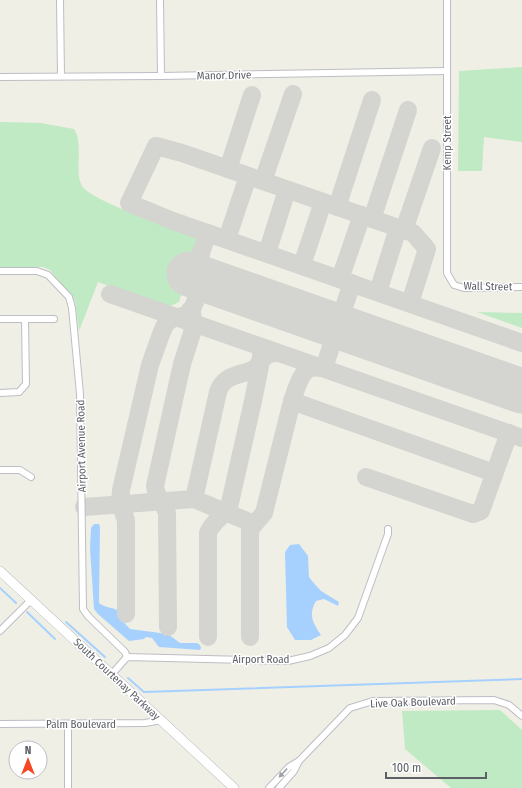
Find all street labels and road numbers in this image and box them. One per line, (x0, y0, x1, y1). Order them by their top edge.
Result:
street label: Manor Drive (197, 69, 251, 82)
street label: Kemp Street (441, 115, 454, 171)
street label: Wall Street (464, 280, 513, 293)
street label: Airport Avenue Road (74, 400, 89, 492)
street label: South Courtenay Parkway (71, 636, 163, 723)
street label: Airport Road (233, 653, 289, 666)
street label: Live Oak Boulevard (370, 695, 456, 710)
street label: Palm Boulevard (46, 718, 116, 731)

